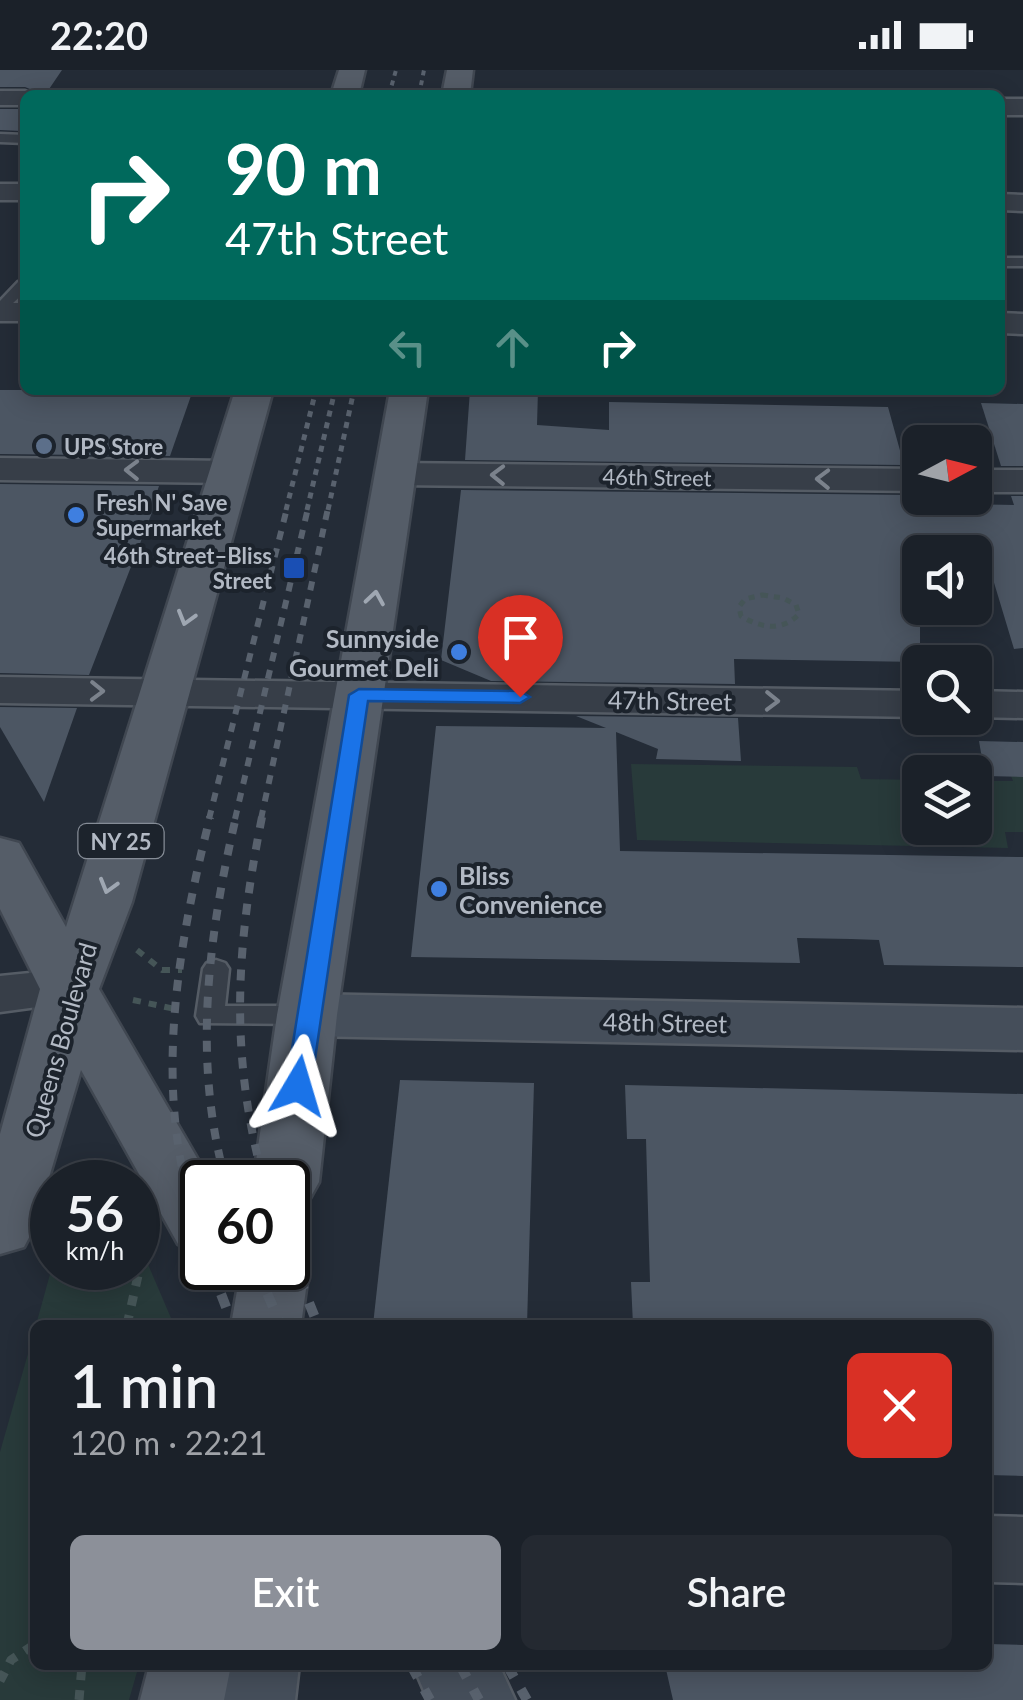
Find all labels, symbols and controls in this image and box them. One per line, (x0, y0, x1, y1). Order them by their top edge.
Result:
text: 22:20 (50, 12, 148, 58)
text: 90 m (225, 126, 382, 210)
icon: right (60, 130, 190, 260)
text: 47th Street (225, 211, 448, 265)
icon: left (380, 320, 435, 375)
icon: ahead (485, 320, 540, 375)
icon: right (590, 320, 645, 375)
north arrow (902, 425, 992, 515)
map controls (902, 425, 992, 845)
place label: UPS Store (64, 433, 164, 460)
marker: UPS Store (33, 435, 55, 457)
one-way arrow (123, 460, 139, 481)
street label: 46th Street (602, 463, 712, 491)
one-way arrow (489, 464, 504, 486)
one-way arrow (814, 468, 830, 490)
place label: Fresh N' Save Supermarket (96, 489, 228, 541)
marker: Fresh N' Save Supermarket (65, 504, 87, 526)
button: sound (902, 535, 992, 625)
place label: 46th Street–Bliss Street (104, 542, 273, 594)
marker: 46th Street–Bliss Street (281, 555, 307, 581)
one-way arrow (364, 590, 385, 607)
pin (478, 595, 563, 698)
one-way arrow (177, 608, 198, 625)
icon: arrive (493, 610, 548, 665)
place label: Sunnyside Gourmet Deli (289, 623, 439, 682)
marker: Sunnyside Gourmet Deli (448, 641, 470, 663)
button: search (902, 645, 992, 735)
one-way arrow (90, 680, 106, 702)
street label: 47th Street (608, 684, 732, 716)
one-way arrow (764, 691, 780, 712)
button: layers (902, 755, 992, 845)
road number: NY 25 (78, 824, 164, 858)
place label: Bliss Convenience (459, 860, 603, 919)
one-way arrow (99, 877, 120, 894)
marker: Bliss Convenience (428, 878, 450, 900)
street label: Queens Boulevard (18, 939, 102, 1141)
street label: 48th Street (603, 1006, 727, 1038)
position arrow (246, 1034, 350, 1138)
speed limit sign: 60 (180, 1160, 310, 1290)
text: 56 (66, 1183, 124, 1243)
text: km/h (66, 1235, 124, 1265)
text: 1 min (70, 1349, 218, 1421)
button: close (847, 1353, 952, 1458)
text: 120 m · 22:21 (70, 1423, 267, 1462)
button: Exit (70, 1535, 501, 1650)
button: Share (521, 1535, 952, 1650)

